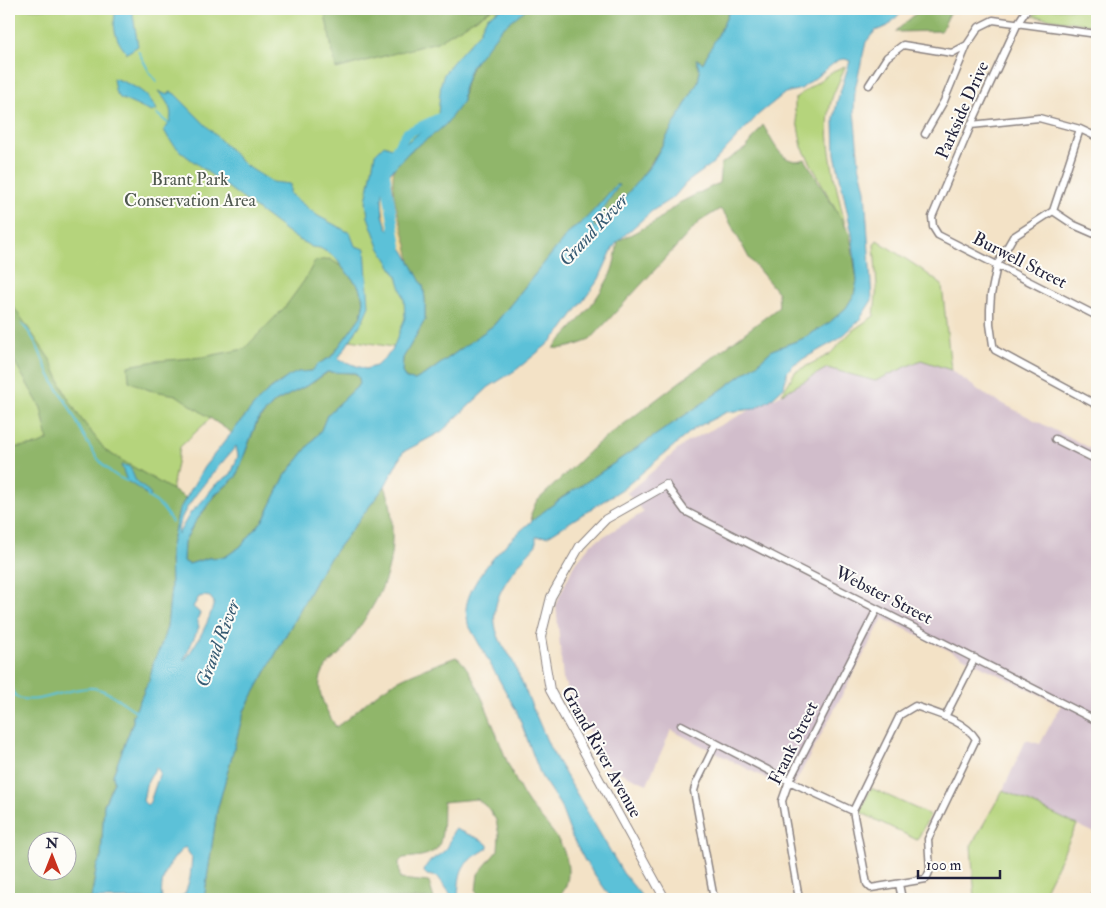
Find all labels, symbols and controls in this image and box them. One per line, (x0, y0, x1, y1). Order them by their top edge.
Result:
street label: Parkside Drive (931, 57, 994, 163)
park label: Brant Park Conservation Area (124, 168, 257, 212)
water label: Grand River (554, 187, 634, 271)
street label: Burwell Street (969, 227, 1071, 294)
street label: Webster Street (830, 561, 937, 630)
water label: Grand River (190, 596, 246, 690)
street label: Grand River Avenue (556, 683, 647, 822)
street label: Frank Street (763, 698, 824, 789)
north arrow (28, 830, 78, 880)
text: N (45, 835, 59, 852)
scale bar (918, 848, 1001, 880)
text: 100 m (926, 856, 962, 875)

